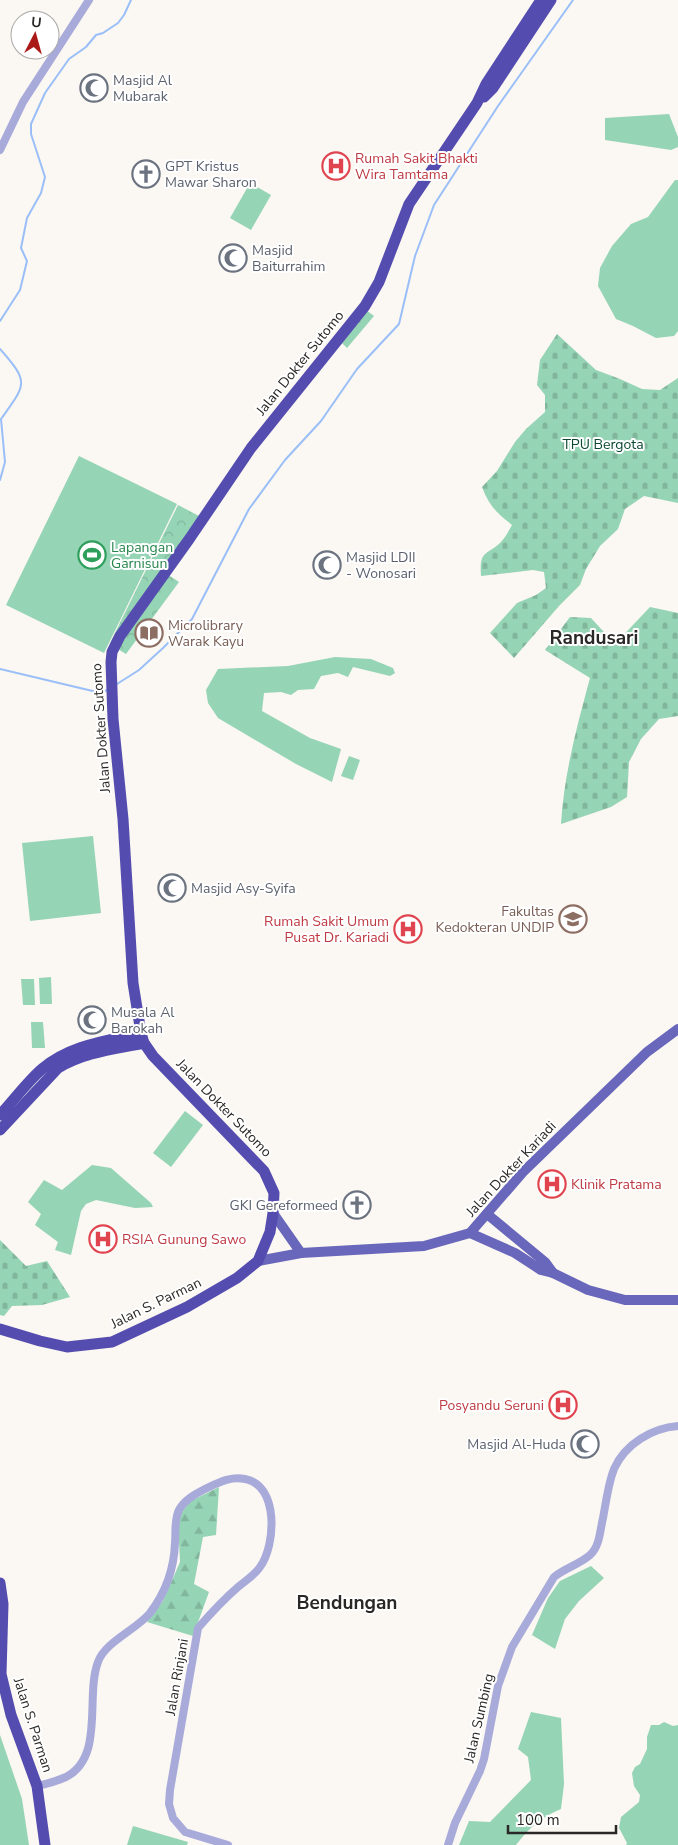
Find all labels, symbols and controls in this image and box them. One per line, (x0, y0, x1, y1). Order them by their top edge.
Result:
north arrow (10, 10, 60, 60)
text: U (30, 13, 42, 33)
place label: Masjid Al Mubarak (113, 71, 173, 106)
mosque icon: Masjid Al Mubarak (79, 73, 109, 103)
place label: Rumah Sakit Bhakti Wira Tamtama (355, 149, 478, 184)
hospital icon: Rumah Sakit Bhakti Wira Tamtama (321, 151, 351, 181)
place label: GPT Kristus Mawar Sharon (165, 157, 257, 192)
church icon: GPT Kristus Mawar Sharon (131, 159, 161, 189)
place label: Masjid Baiturrahim (252, 241, 325, 276)
mosque icon: Masjid Baiturrahim (218, 243, 248, 273)
street label: Jalan Dokter Sutomo (251, 306, 348, 420)
park label: TPU Bergota (562, 435, 644, 454)
place label: Lapangan Garnisun (111, 538, 173, 573)
sports icon: Lapangan Garnisun (77, 540, 107, 570)
place label: Masjid LDII - Wonosari (346, 548, 416, 583)
mosque icon: Masjid LDII - Wonosari (312, 550, 342, 580)
place label: Microlibrary Warak Kayu (168, 616, 244, 651)
library icon: Microlibrary Warak Kayu (134, 618, 164, 648)
district label: Randusari (550, 625, 638, 651)
street label: Jalan Dokter Sutomo (87, 662, 115, 794)
mosque icon: Masjid Asy-Syifa (157, 873, 187, 903)
place label: Masjid Asy-Syifa (191, 879, 296, 898)
place label: Fakultas Kedokteran UNDIP (436, 902, 554, 937)
school or university icon: Fakultas Kedokteran UNDIP (558, 904, 588, 934)
place label: Rumah Sakit Umum Pusat Dr. Kariadi (264, 912, 389, 947)
hospital icon: Rumah Sakit Umum Pusat Dr. Kariadi (393, 914, 423, 944)
place label: Musala Al Barokah (111, 1003, 175, 1038)
mosque icon: Musala Al Barokah (77, 1005, 107, 1035)
street label: Jalan Dokter Sutomo (171, 1054, 276, 1161)
street label: Jalan Dokter Kariadi (461, 1117, 560, 1222)
hospital icon: Klinik Pratama (537, 1169, 567, 1199)
place label: Klinik Pratama (571, 1175, 662, 1194)
church icon: GKI Gereformeed (342, 1190, 372, 1220)
place label: GKI Gereformeed (230, 1196, 338, 1215)
hospital icon: RSIA Gunung Sawo (88, 1224, 118, 1254)
place label: RSIA Gunung Sawo (122, 1230, 247, 1249)
street label: Jalan S. Parman (107, 1273, 205, 1334)
hospital icon: Posyandu Seruni (548, 1390, 578, 1420)
place label: Posyandu Seruni (439, 1396, 544, 1415)
mosque icon: Masjid Al-Huda (570, 1429, 600, 1459)
place label: Masjid Al-Huda (467, 1435, 566, 1454)
district label: Bendungan (297, 1590, 398, 1616)
street label: Jalan Rinjani (161, 1637, 193, 1718)
street label: Jalan Sumbing (459, 1671, 499, 1765)
street label: Jalan S. Parman (8, 1674, 57, 1775)
scale bar (508, 1802, 616, 1834)
text: 100 m (516, 1810, 560, 1830)

